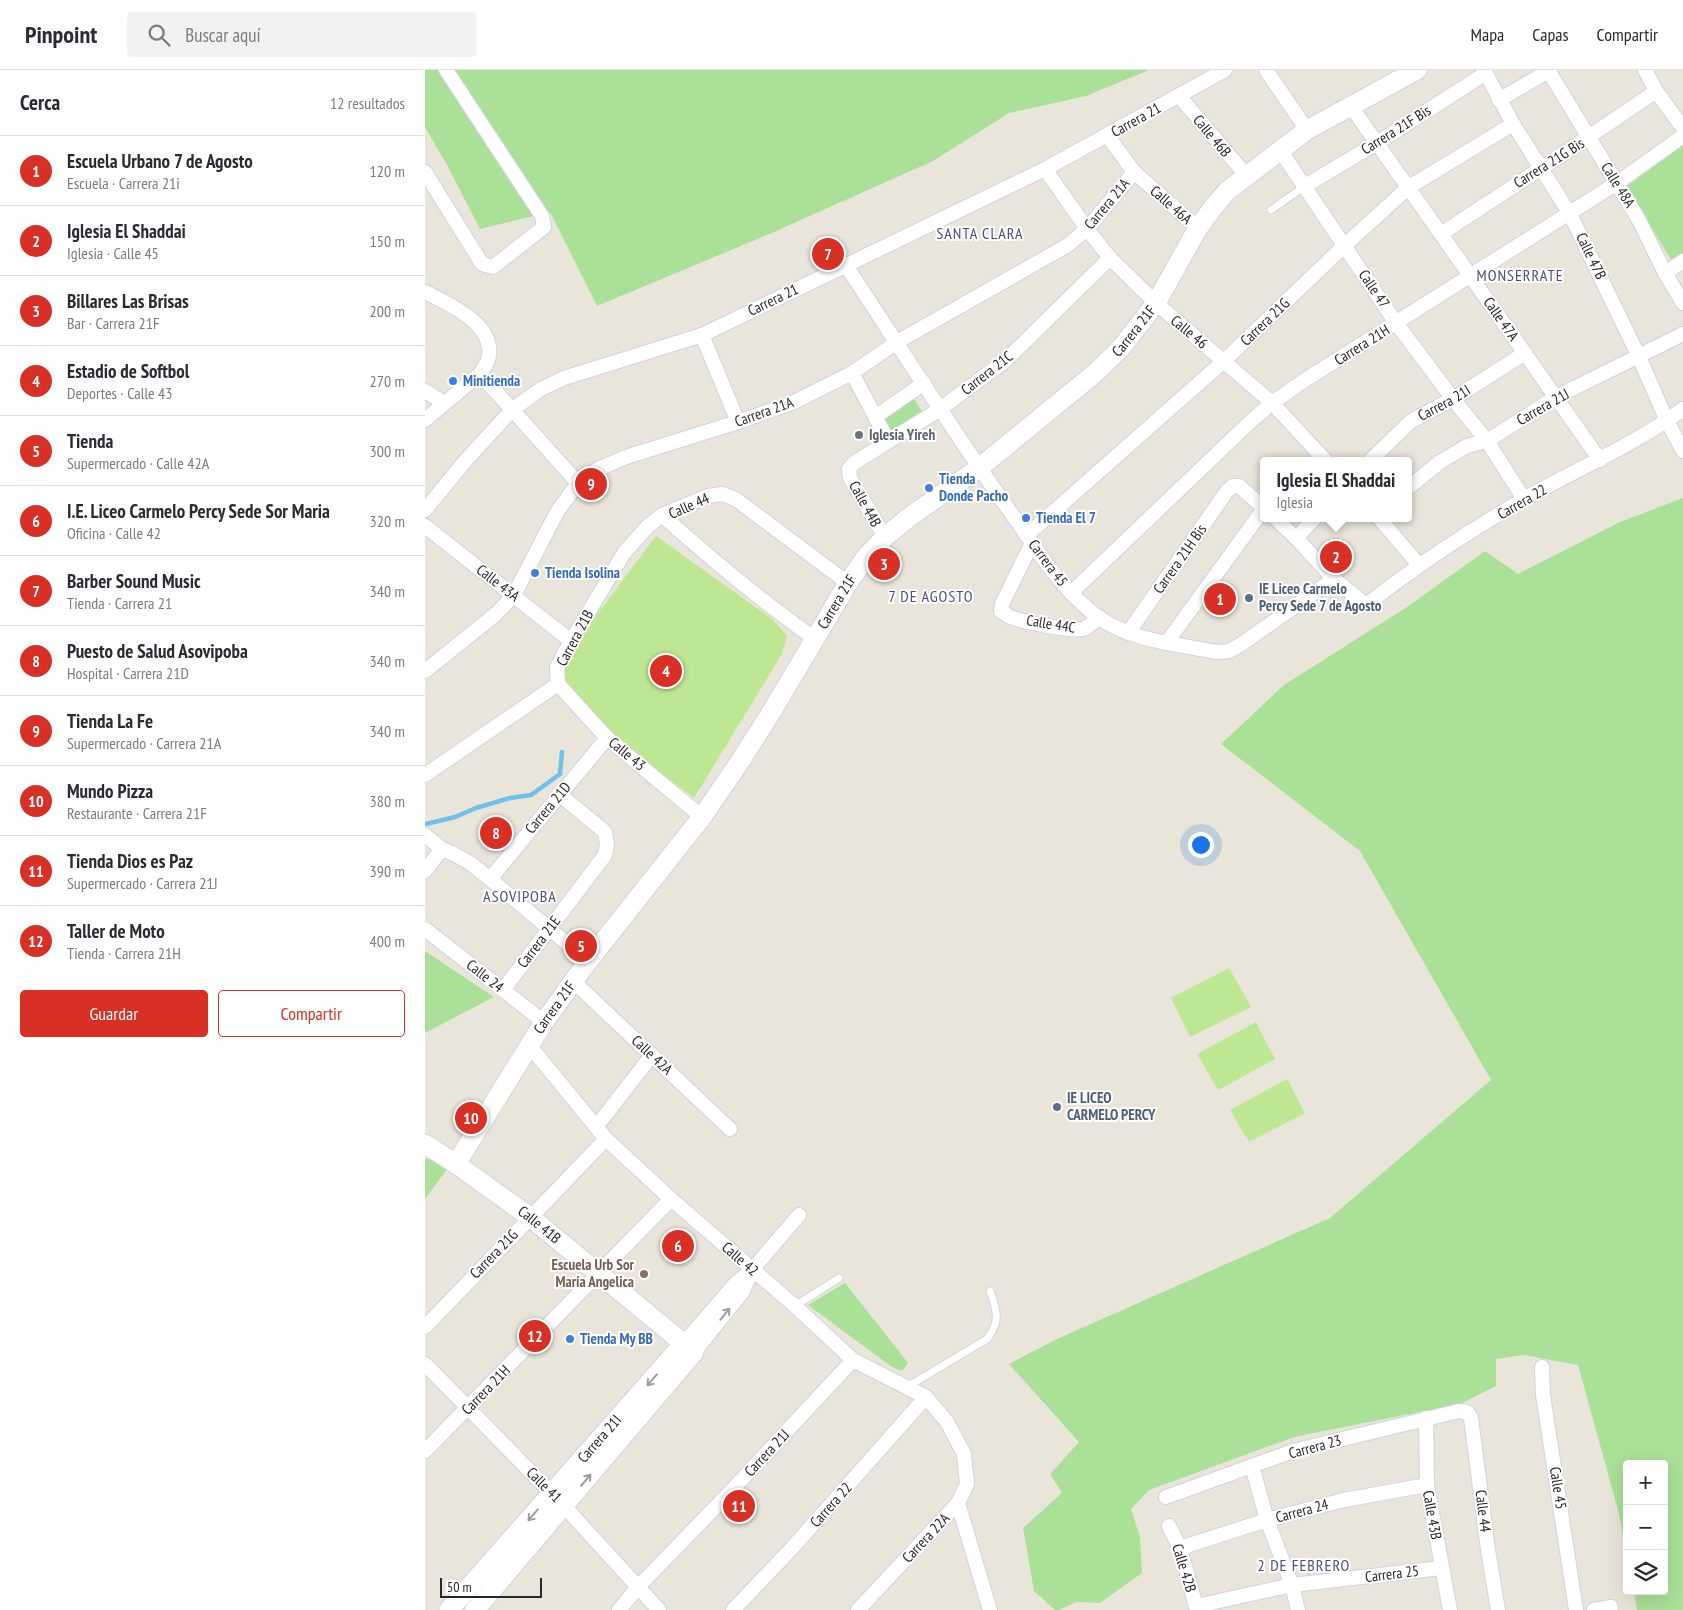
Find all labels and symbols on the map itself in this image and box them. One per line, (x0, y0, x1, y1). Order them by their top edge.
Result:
street label: Carrera 21 (1108, 98, 1164, 141)
street label: Carrera 21F Bis (1357, 101, 1434, 158)
street label: Calle 46B (1189, 111, 1236, 161)
street label: Carrera 21G Bis (1510, 133, 1588, 192)
street label: Calle 48A (1597, 159, 1640, 212)
street label: Carrera 21A (1080, 174, 1134, 233)
street label: Calle 46A (1146, 181, 1197, 229)
district label: SANTA CLARA (936, 223, 1024, 243)
street label: Calle 47B (1572, 229, 1611, 282)
pin: 7 (812, 235, 844, 273)
district label: MONSERRATE (1477, 265, 1564, 285)
street label: Calle 47 (1355, 266, 1394, 312)
street label: Carrera 21 (744, 279, 801, 320)
street label: Calle 47A (1479, 293, 1524, 345)
street label: Carrera 21G (1236, 294, 1293, 350)
street label: Carrera 21F (1108, 301, 1160, 361)
street label: Calle 46 (1167, 311, 1212, 353)
street label: Carrera 21H (1330, 320, 1393, 369)
street label: Carrera 21C (957, 346, 1017, 399)
place label: Minitienda (463, 371, 520, 390)
marker: Minitienda (447, 375, 459, 387)
street label: Carrera 21I (1414, 380, 1474, 425)
street label: Carrera 21J (1513, 384, 1572, 429)
street label: Carrera 21A (732, 392, 797, 431)
place label: Iglesia Yireh (869, 425, 935, 444)
marker: Iglesia Yireh (853, 429, 865, 441)
pin: 9 (575, 465, 607, 503)
place label: Tienda Donde Pacho (939, 469, 1009, 505)
street label: Calle 44B (845, 477, 886, 530)
street label: Carrera 22 (1494, 480, 1550, 523)
marker: Tienda Donde Pacho (923, 482, 935, 494)
street label: Calle 44 (665, 488, 712, 523)
place label: Tienda El 7 (1036, 508, 1096, 527)
marker: Tienda El 7 (1020, 512, 1032, 524)
street label: Carrera 21H Bis (1149, 520, 1210, 597)
street label: Carrera 45 (1025, 535, 1072, 590)
pin: 2 (1320, 538, 1352, 576)
pin: 3 (868, 545, 900, 583)
street label: Calle 43A (473, 560, 524, 606)
place label: Tienda Isolina (545, 563, 620, 582)
marker: Tienda Isolina (529, 567, 541, 579)
street label: Carrera 21F (813, 571, 860, 632)
place label: IE Liceo Carmelo Percy Sede 7 de Agosto (1259, 579, 1382, 615)
pin: 1 (1204, 580, 1236, 618)
district label: 7 DE AGOSTO (888, 586, 974, 606)
marker: IE Liceo Carmelo Percy Sede 7 de Agosto (1243, 592, 1255, 604)
street label: Carrera 21B (552, 606, 597, 669)
street label: Calle 44C (1025, 610, 1077, 637)
pin: 4 (650, 652, 682, 690)
street label: Calle 43 (605, 733, 650, 775)
street label: Carrera 21D (520, 778, 575, 837)
pin: 8 (480, 814, 512, 852)
your location (1188, 832, 1214, 858)
district label: ASOVIPOBA (483, 886, 557, 906)
street label: Carrera 21E (513, 912, 564, 972)
pin: 5 (565, 927, 597, 965)
street label: Calle 24 (463, 955, 508, 996)
street label: Carrera 21F (529, 977, 579, 1037)
street label: Calle 42A (628, 1031, 678, 1079)
place label: IE LICEO CARMELO PERCY (1067, 1088, 1156, 1124)
pin: 10 (455, 1099, 487, 1137)
marker: IE LICEO CARMELO PERCY (1051, 1101, 1063, 1113)
street label: Calle 41B (514, 1201, 565, 1247)
street label: Carrera 21G (466, 1225, 522, 1282)
pin: 6 (662, 1227, 694, 1265)
street label: Calle 42 (718, 1237, 763, 1280)
place label: Escuela Urb Sor María Angelica (552, 1255, 635, 1291)
marker: Escuela Urb Sor María Angelica (638, 1268, 650, 1280)
one-way arrow (719, 1308, 730, 1321)
pin: 12 (519, 1317, 551, 1355)
place label: Tienda My BB (580, 1329, 653, 1348)
marker: Tienda My BB (564, 1333, 576, 1345)
street label: Carrera 21H (457, 1361, 514, 1419)
one-way arrow (646, 1373, 658, 1386)
street label: Carrera 21I (573, 1411, 625, 1466)
street label: Carrera 21J (740, 1425, 793, 1480)
street label: Carrera 23 (1286, 1430, 1343, 1463)
street label: Calle 41 (523, 1463, 566, 1506)
street label: Calle 45 (1546, 1465, 1571, 1510)
one-way arrow (581, 1473, 592, 1486)
street label: Carrera 22 (806, 1478, 856, 1531)
pin: 11 (723, 1487, 755, 1525)
street label: Calle 43B (1419, 1489, 1446, 1541)
street label: Calle 44 (1471, 1489, 1496, 1533)
street label: Carrera 24 (1273, 1494, 1331, 1527)
one-way arrow (527, 1508, 539, 1521)
street label: Carrera 22A (898, 1508, 954, 1566)
street label: Calle 42B (1168, 1541, 1201, 1594)
district label: 2 DE FEBRERO (1258, 1555, 1350, 1575)
street label: Carrera 25 (1364, 1561, 1420, 1586)
scale bar (440, 1575, 543, 1598)

